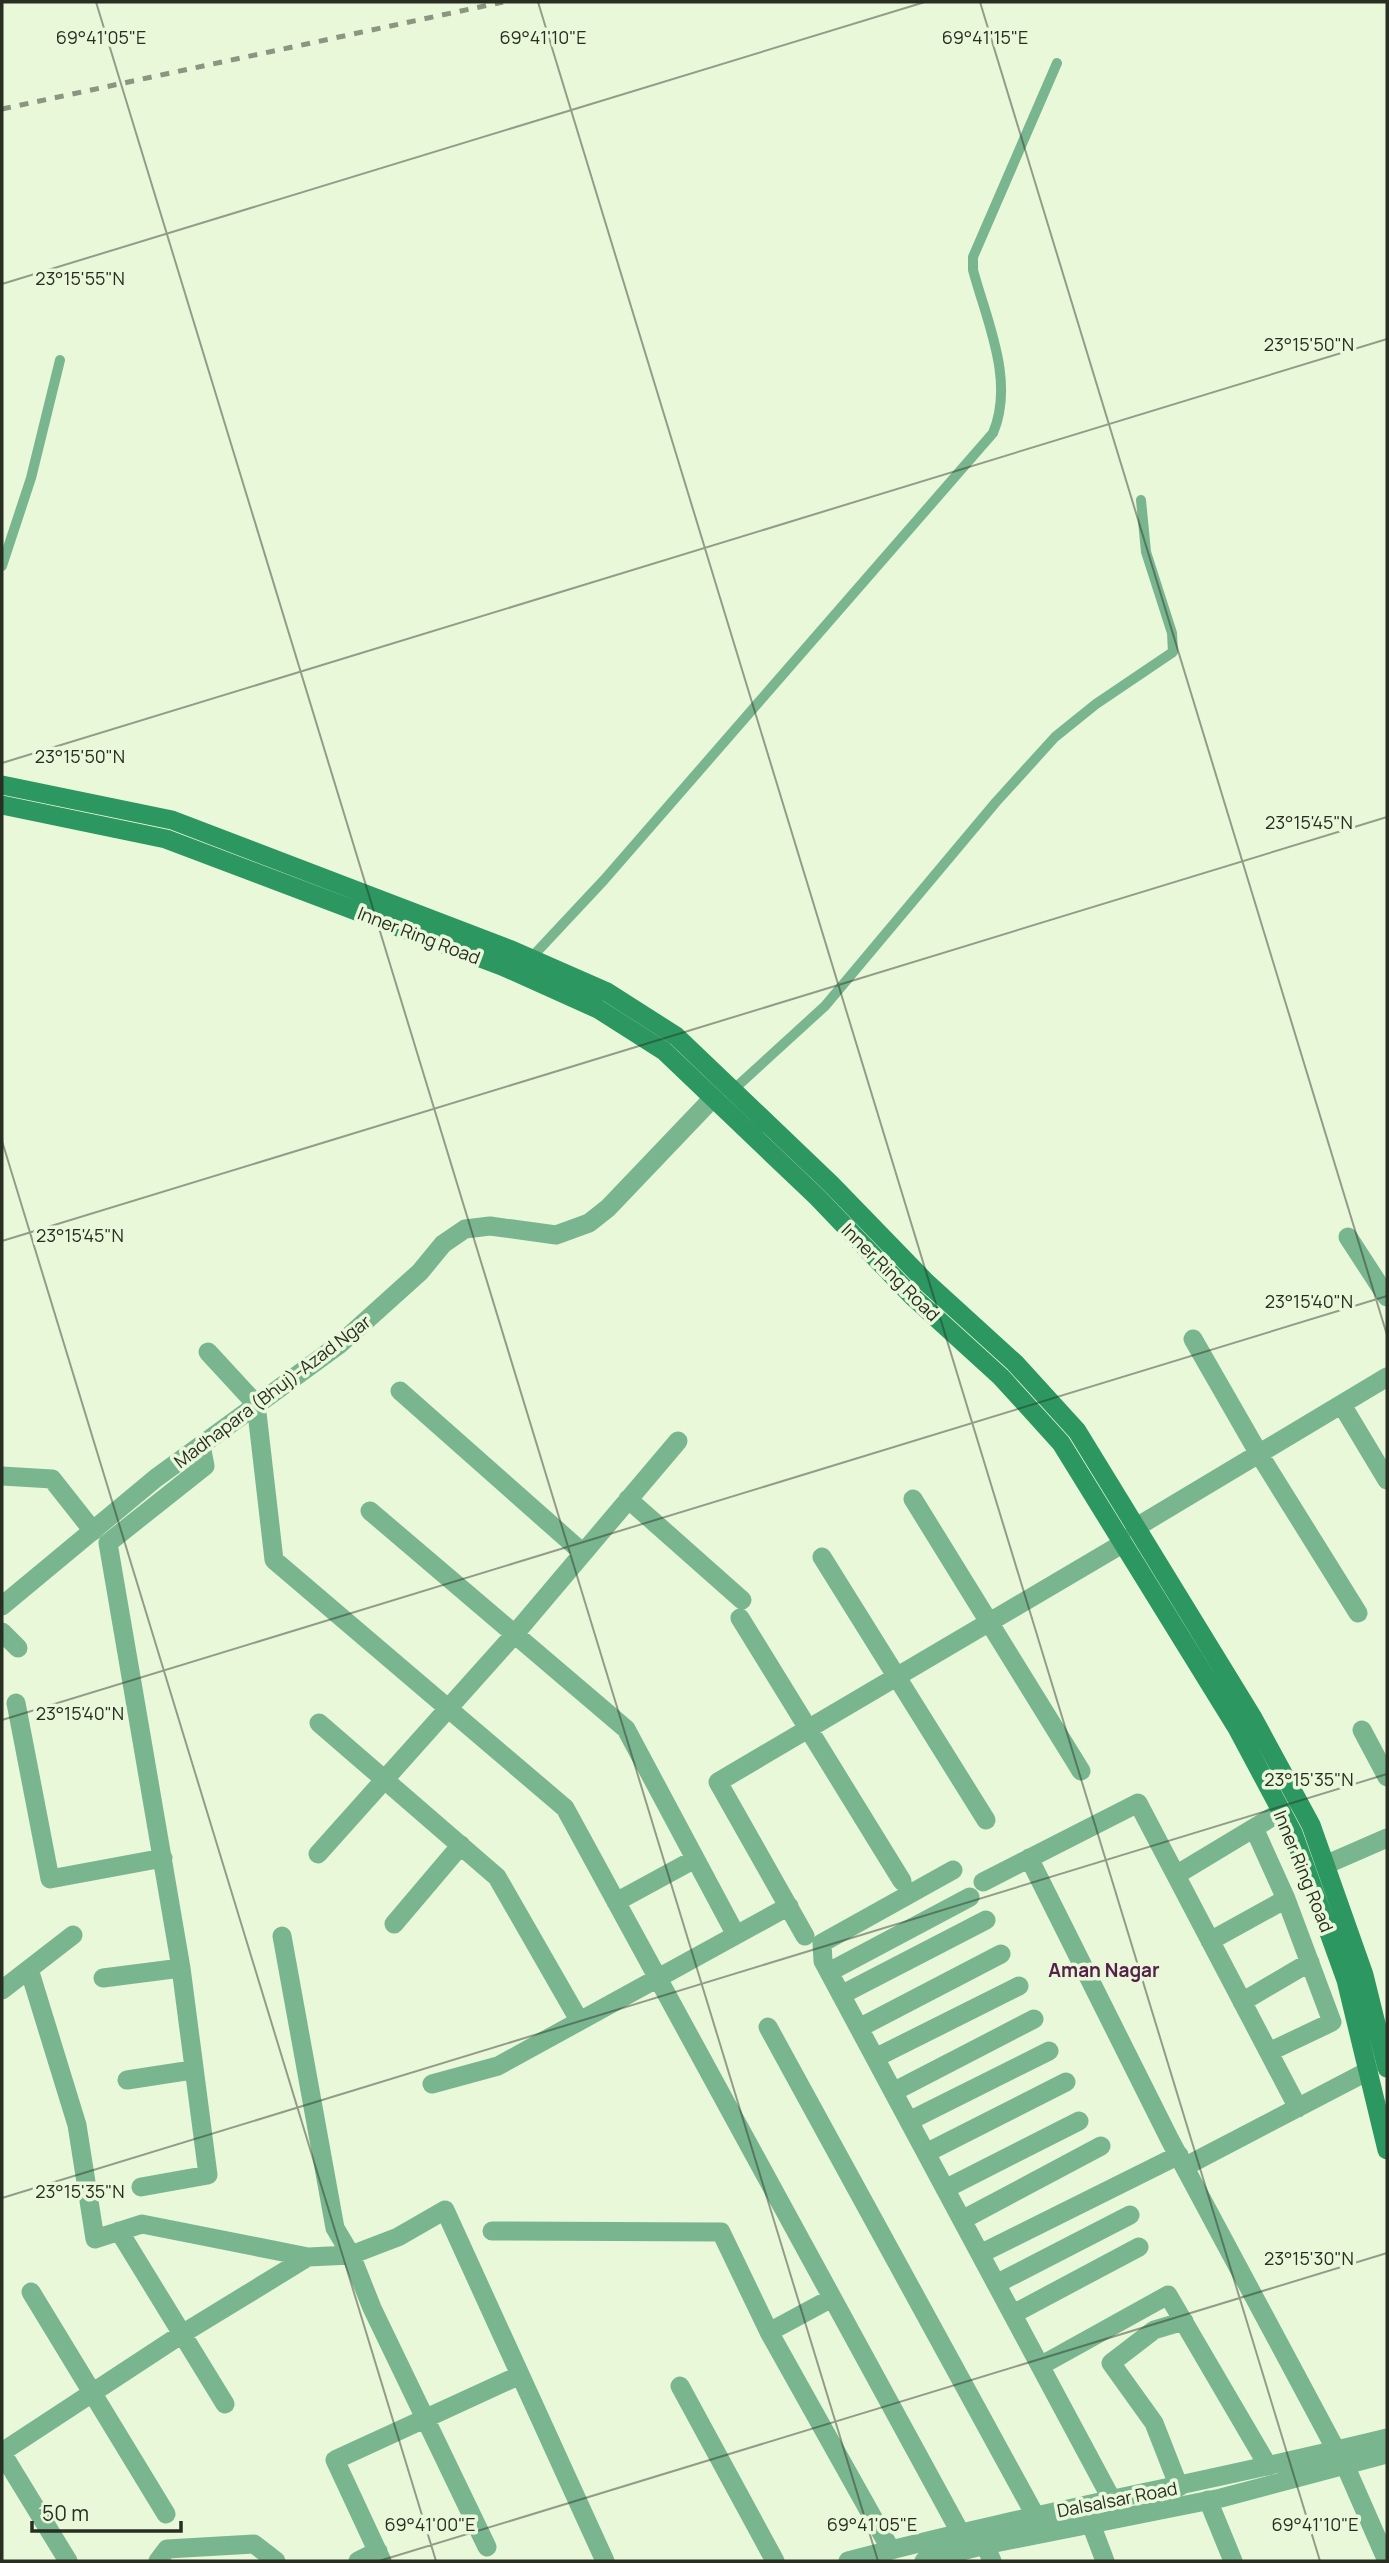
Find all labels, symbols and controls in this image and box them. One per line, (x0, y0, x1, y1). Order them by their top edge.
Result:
text: 69°41'05"E (56, 25, 146, 49)
text: 69°41'10"E (499, 25, 587, 49)
text: 69°41'15"E (942, 25, 1028, 49)
text: 23°15'55"N (35, 266, 125, 290)
text: 23°15'50"N (1264, 332, 1354, 356)
text: 23°15'50"N (35, 744, 125, 768)
text: 23°15'45"N (1265, 810, 1353, 834)
street label: Inner Ring Road (354, 901, 484, 969)
street label: Inner Ring Road (837, 1218, 945, 1326)
text: 23°15'45"N (36, 1223, 124, 1247)
text: 23°15'40"N (1265, 1289, 1353, 1313)
street label: Madhapara (Bhuj)-Azad Ngar (169, 1309, 376, 1473)
text: 23°15'40"N (36, 1701, 124, 1725)
text: 23°15'35"N (1264, 1767, 1354, 1791)
street label: Inner Ring Road (1269, 1807, 1339, 1935)
district label: Aman Nagar (1048, 1957, 1160, 1983)
text: 23°15'35"N (35, 2179, 125, 2203)
text: 23°15'30"N (1264, 2246, 1354, 2270)
street label: Dalsalsar Road (1055, 2476, 1179, 2522)
scale bar (32, 2490, 180, 2534)
text: 50 m (42, 2499, 89, 2527)
text: 69°41'00"E (384, 2512, 476, 2536)
text: 69°41'05"E (827, 2512, 917, 2536)
text: 69°41'10"E (1271, 2512, 1359, 2536)

